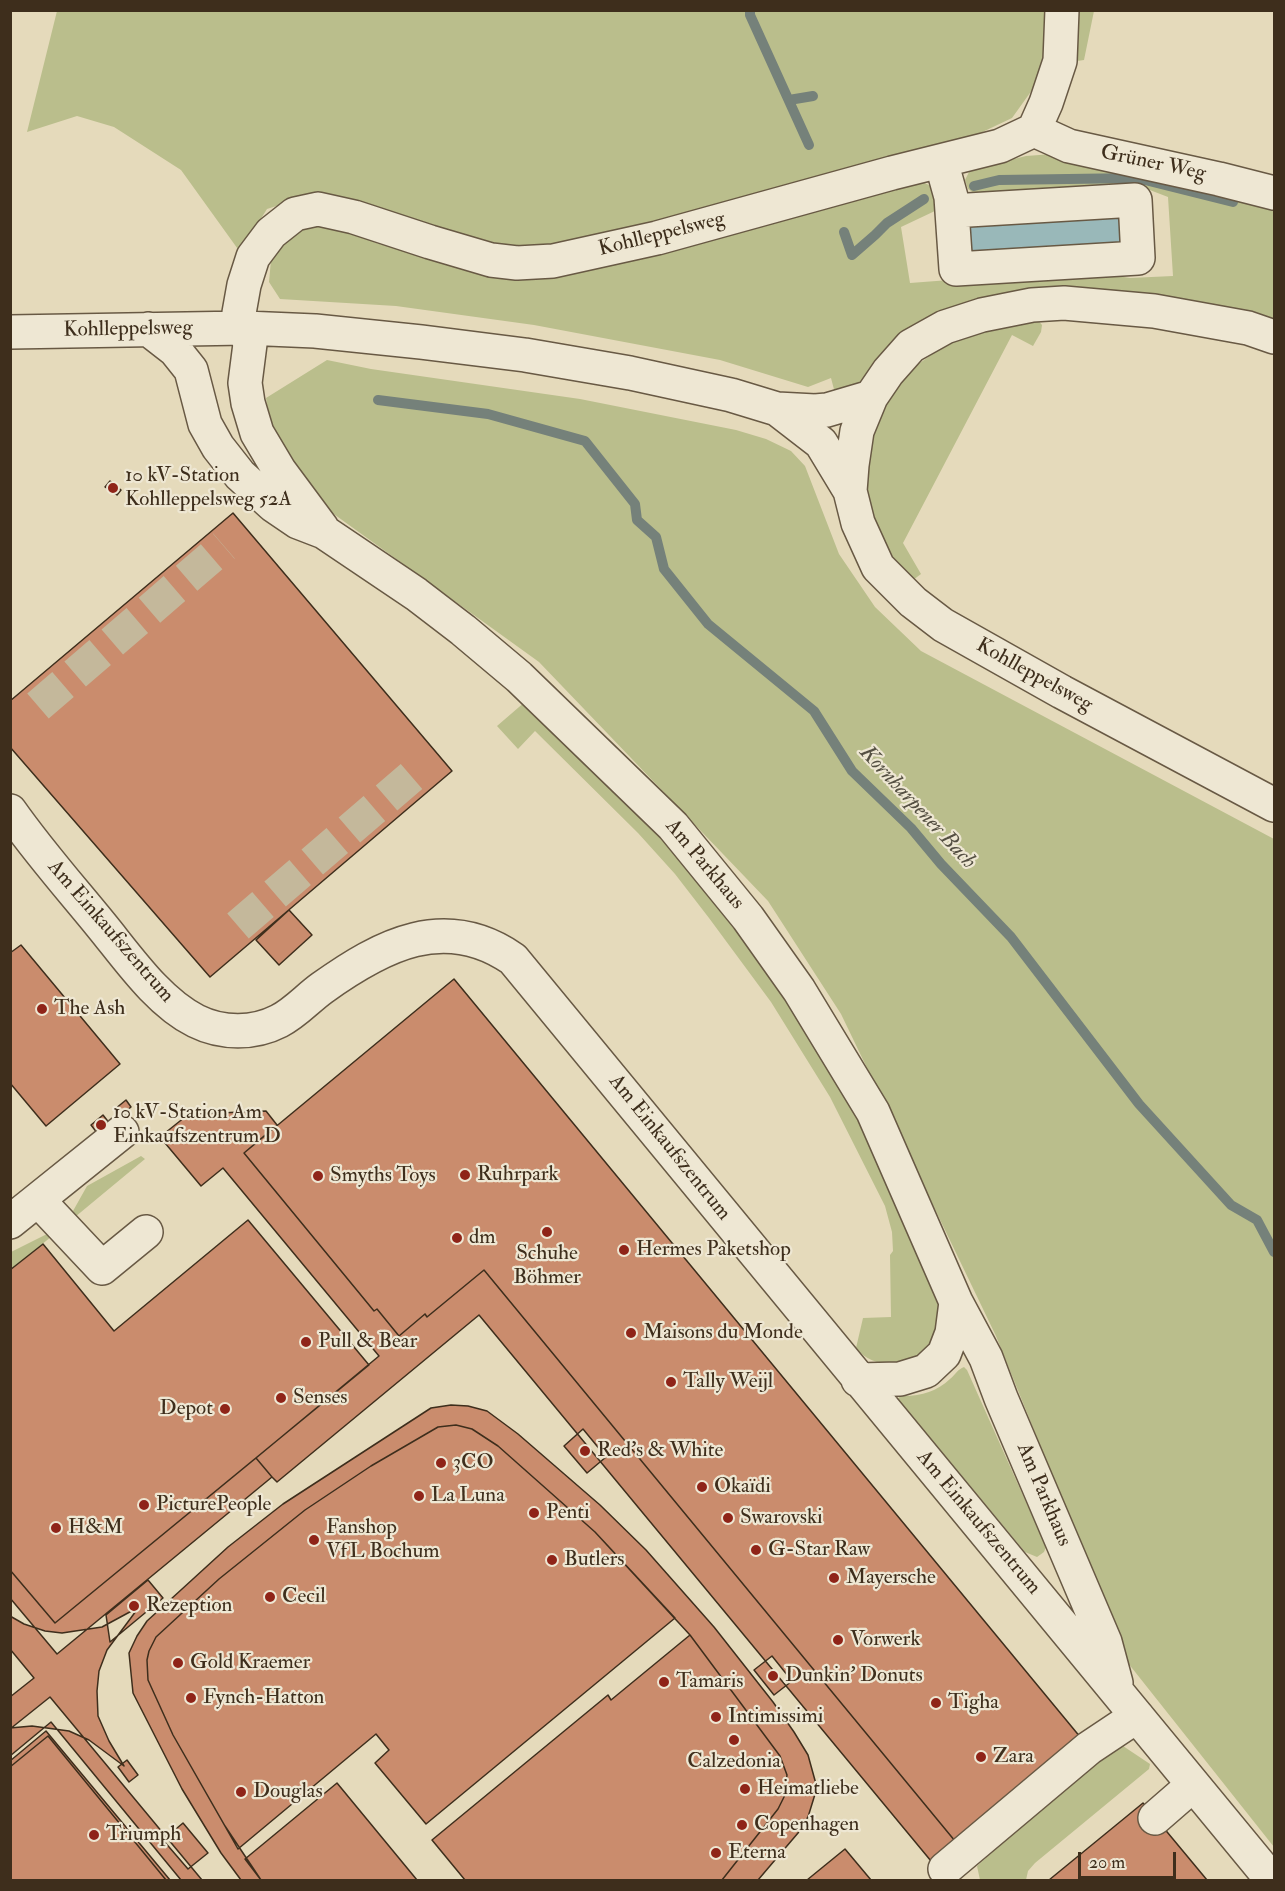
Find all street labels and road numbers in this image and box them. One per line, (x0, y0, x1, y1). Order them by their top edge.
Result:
street label: Grüner Weg (1098, 141, 1208, 187)
street label: Kohlleppelsweg (596, 207, 728, 263)
street label: Kohlleppelsweg (63, 316, 193, 344)
street label: Kohlleppelsweg (971, 634, 1097, 718)
street label: Am Parkhaus (659, 815, 749, 915)
street label: Am Einkaufszentrum (41, 856, 179, 1008)
street label: Am Einkaufszentrum (602, 1070, 736, 1226)
street label: Am Parkhaus (1010, 1439, 1076, 1551)
street label: Am Einkaufszentrum (910, 1446, 1046, 1600)

